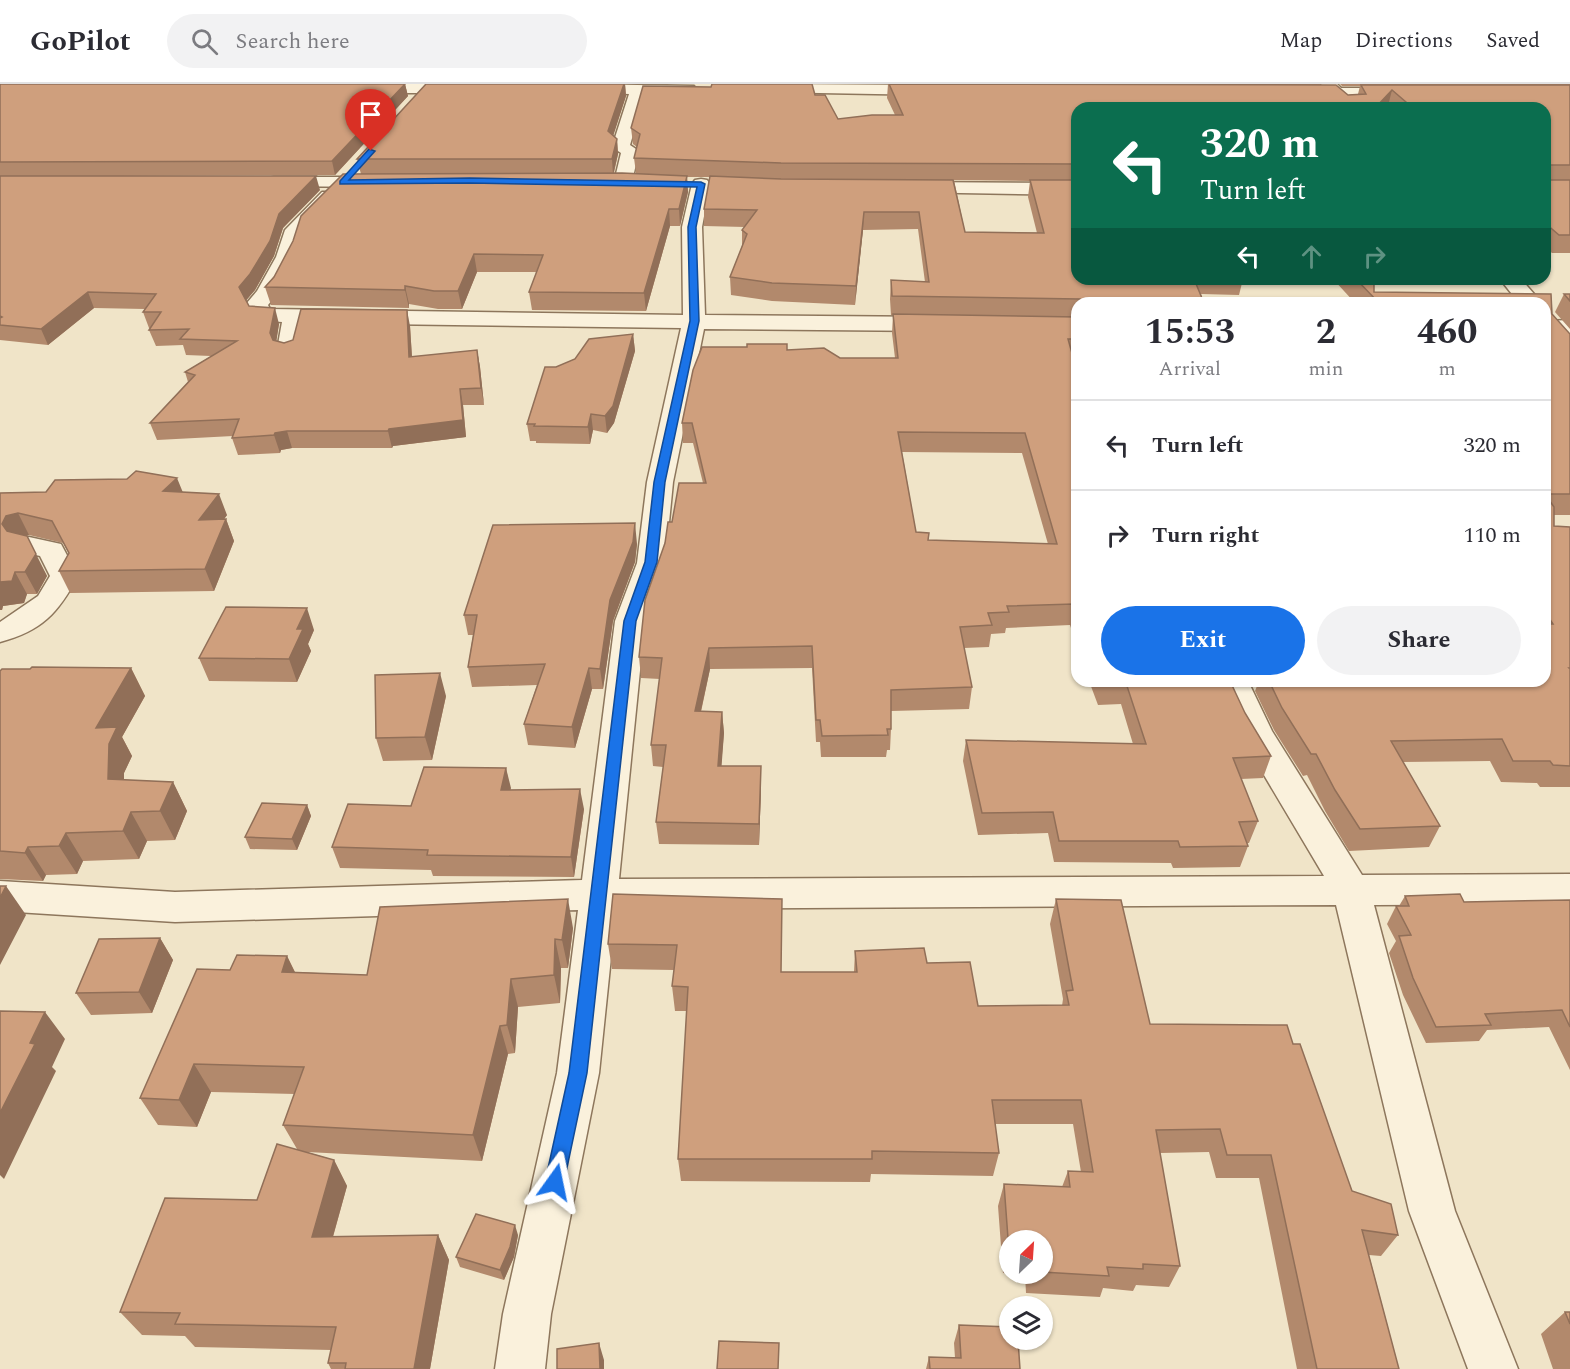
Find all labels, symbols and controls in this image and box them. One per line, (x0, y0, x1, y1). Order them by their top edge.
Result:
search box (167, 14, 587, 68)
text: GoPilot (30, 20, 131, 63)
icon: search (188, 25, 221, 58)
text: Search here (236, 25, 350, 58)
text: Map (1280, 25, 1322, 57)
text: Directions (1355, 25, 1453, 57)
text: Saved (1486, 25, 1540, 57)
pin (345, 89, 396, 151)
icon: arrive (354, 98, 387, 131)
text: 320 m (1200, 113, 1319, 176)
icon: left (1101, 126, 1179, 204)
text: Turn left (1200, 170, 1306, 212)
icon: left (1232, 240, 1265, 273)
icon: ahead (1295, 240, 1328, 273)
icon: right (1358, 240, 1391, 273)
text: 15:53 (1144, 305, 1235, 360)
text: 2 (1316, 305, 1336, 360)
text: 460 (1417, 305, 1477, 360)
text: Arrival (1159, 354, 1221, 384)
text: min (1308, 354, 1343, 384)
text: m (1439, 354, 1456, 384)
icon: left (1101, 429, 1134, 462)
text: Turn left (1152, 429, 1244, 462)
text: 320 m (1464, 429, 1521, 462)
icon: right (1101, 519, 1134, 552)
text: Turn right (1152, 519, 1259, 552)
text: 110 m (1464, 519, 1521, 552)
button: Exit (1101, 606, 1305, 675)
button: Share (1317, 606, 1521, 675)
position arrow (523, 1150, 587, 1214)
north arrow (999, 1230, 1053, 1284)
map controls (999, 1230, 1053, 1350)
button: layers (999, 1296, 1053, 1350)

